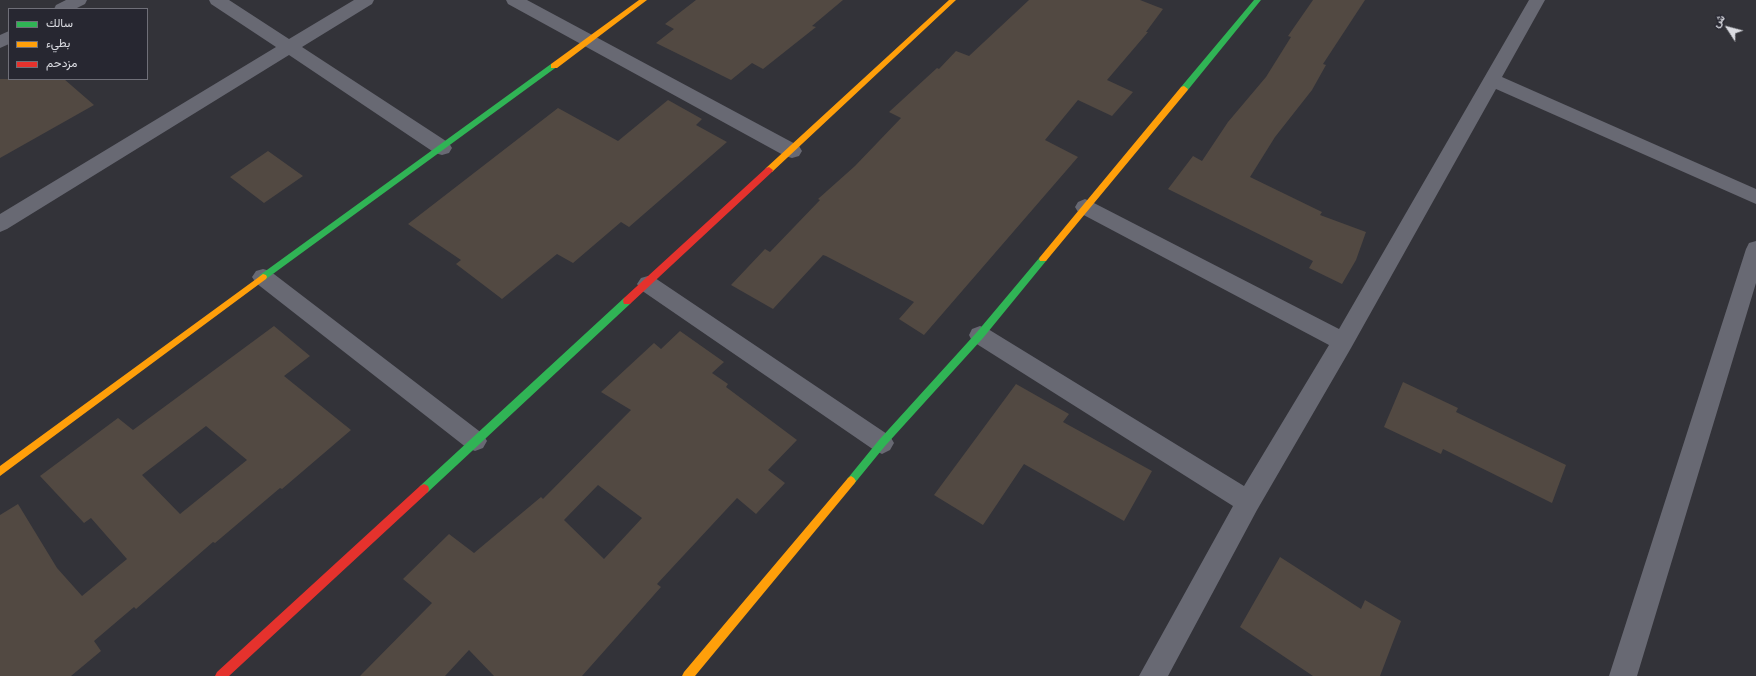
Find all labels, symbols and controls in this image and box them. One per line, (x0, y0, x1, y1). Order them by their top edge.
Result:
legend (8, 8, 148, 80)
north arrow (1708, 8, 1748, 48)
text: ش (1710, 12, 1727, 30)
text: سالك (46, 16, 73, 30)
text: بطيء (46, 36, 70, 50)
text: مزدحم (46, 56, 77, 70)

